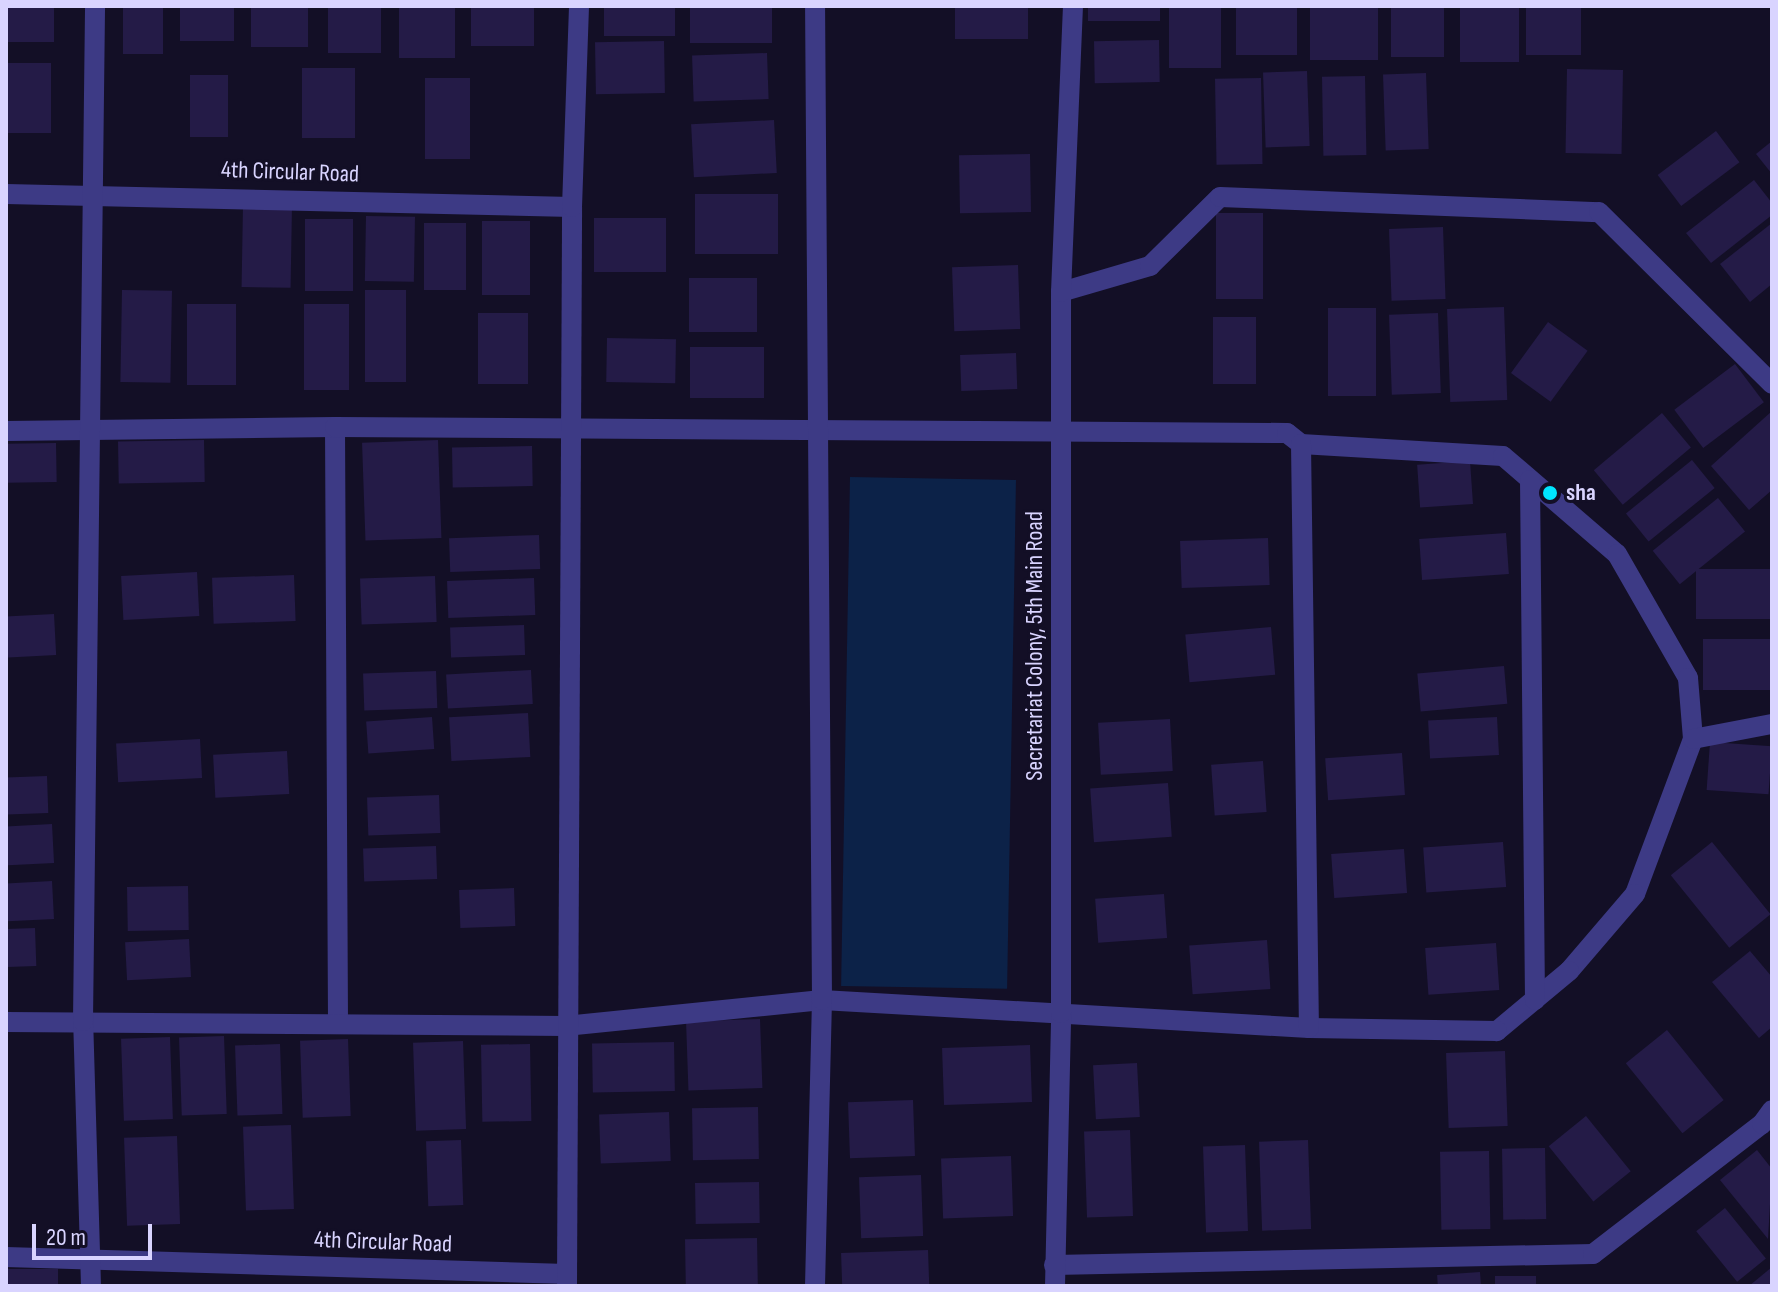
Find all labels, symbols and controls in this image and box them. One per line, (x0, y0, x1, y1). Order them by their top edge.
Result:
street label: 4th Circular Road (221, 155, 359, 189)
place label: sha (1566, 479, 1596, 507)
marker: sha (1541, 484, 1559, 502)
street label: Secretariat Colony, 5th Main Road (1021, 511, 1049, 781)
scale bar (36, 1208, 156, 1258)
text: 20 m (46, 1223, 86, 1252)
street label: 4th Circular Road (314, 1225, 452, 1259)

